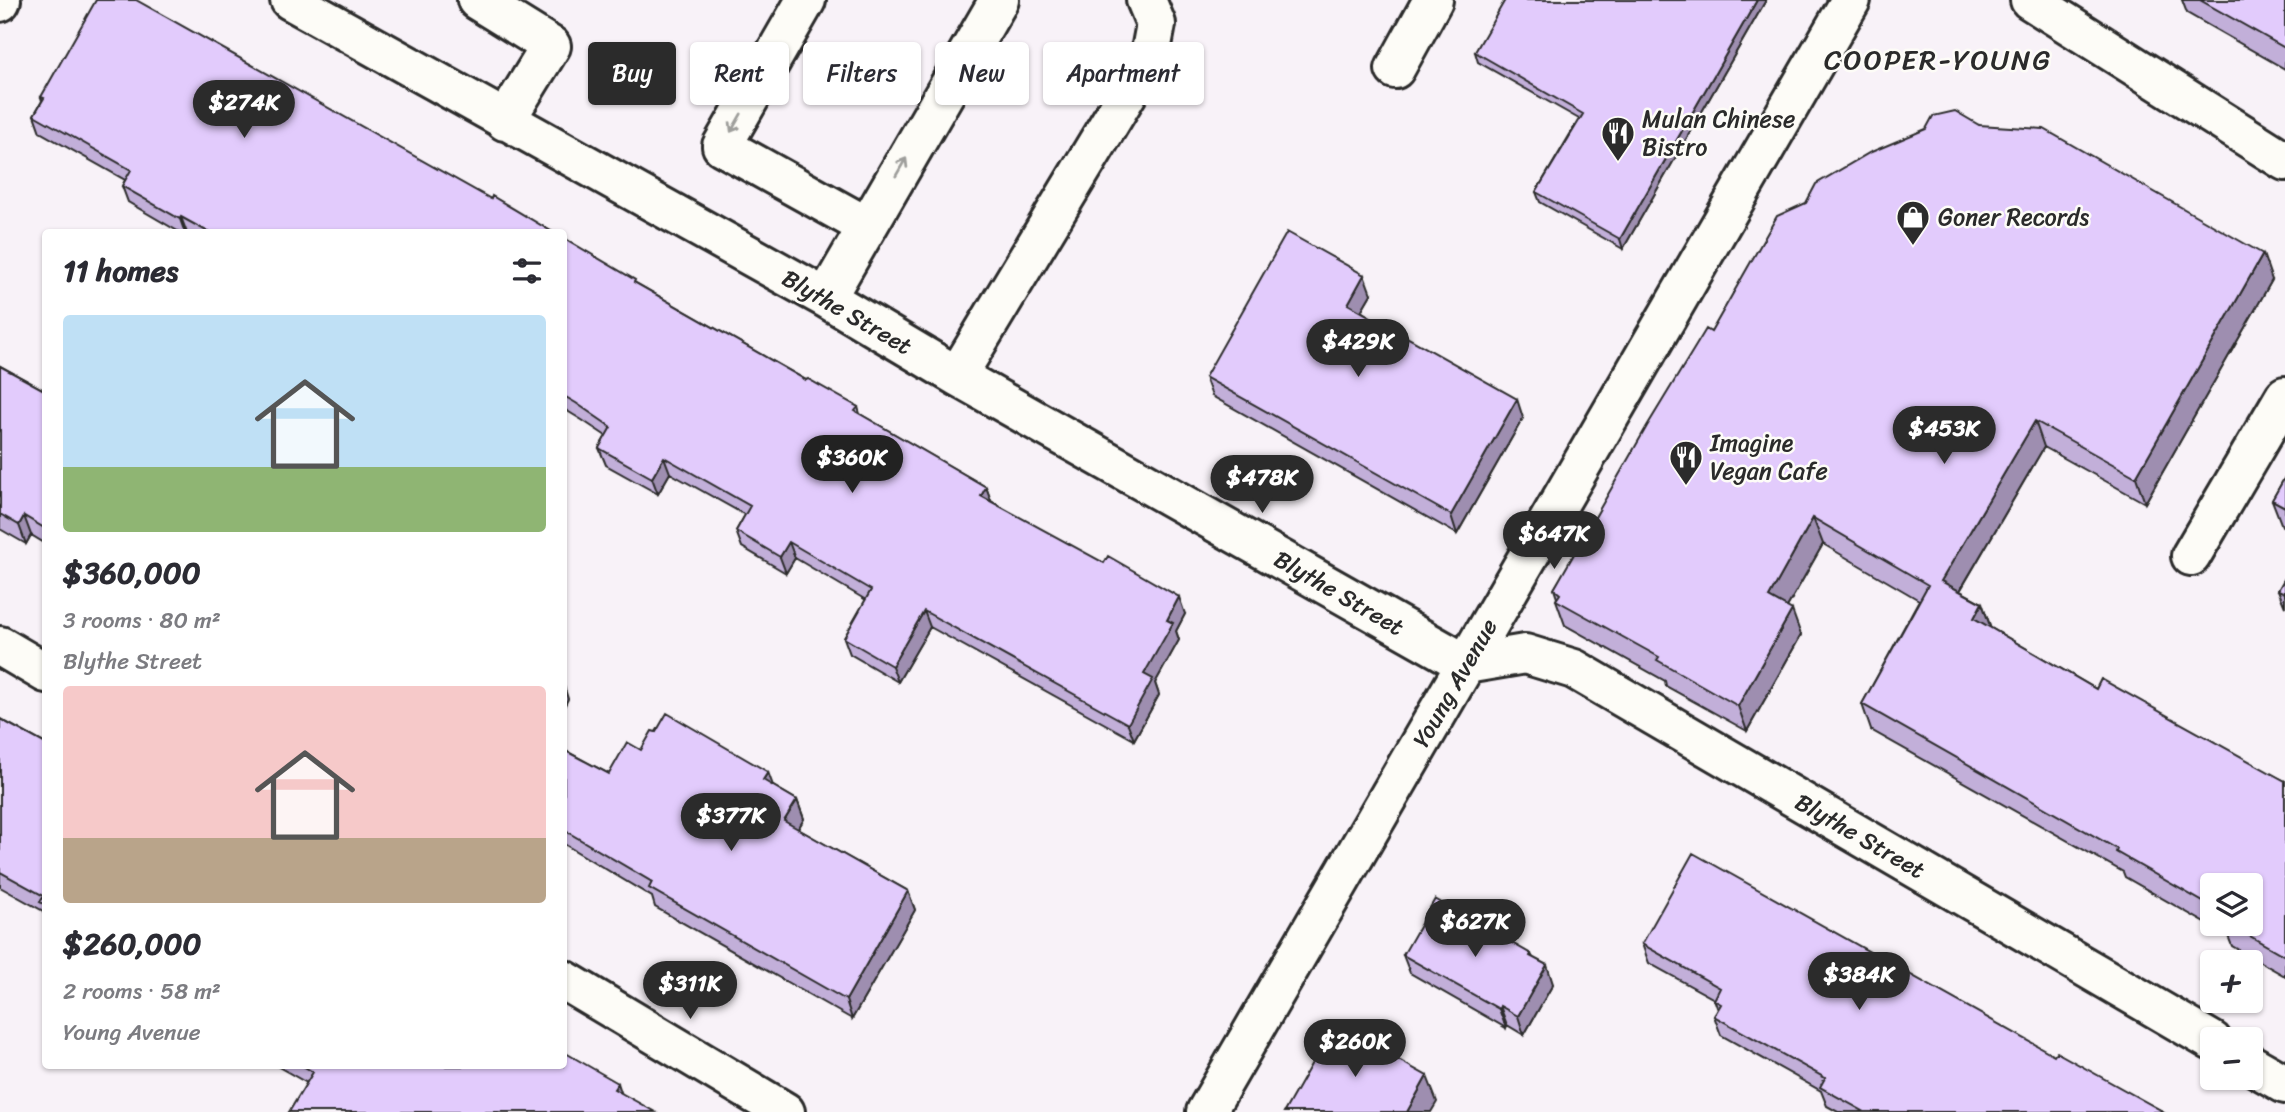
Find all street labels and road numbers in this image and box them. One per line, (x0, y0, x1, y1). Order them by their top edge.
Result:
street label: Blythe Street (774, 258, 920, 366)
street label: Blythe Street (1266, 539, 1412, 647)
street label: Young Avenue (1401, 610, 1509, 756)
street label: Blythe Street (1787, 782, 1933, 890)

